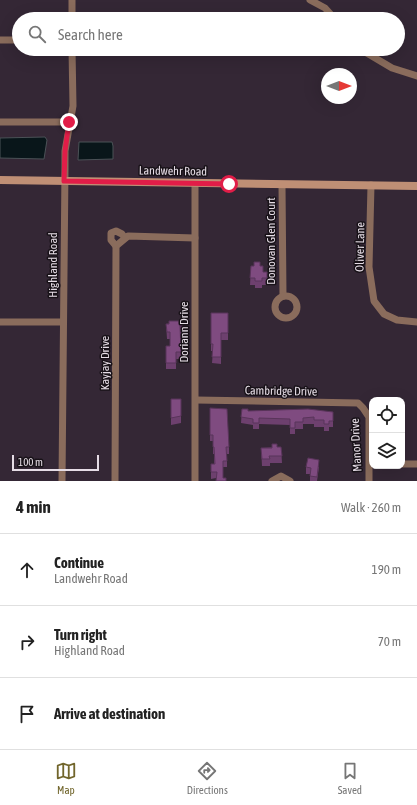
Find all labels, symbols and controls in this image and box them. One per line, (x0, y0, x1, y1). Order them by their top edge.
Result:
search box (12, 12, 405, 56)
icon: search (26, 23, 48, 45)
text: Search here (58, 26, 123, 43)
north arrow (321, 68, 357, 104)
route end (60, 113, 78, 131)
street label: Landwehr Road (139, 163, 207, 179)
route start (220, 175, 238, 193)
street label: Donovan Glen Court (264, 197, 278, 285)
street label: Oliver Lane (353, 222, 367, 272)
street label: Highland Road (46, 232, 60, 298)
street label: Doriann Drive (177, 302, 191, 362)
street label: Kayjay Drive (98, 336, 112, 390)
street label: Cambridge Drive (245, 383, 317, 399)
map controls (369, 397, 405, 469)
button: locate (369, 397, 405, 433)
street label: Manor Drive (348, 418, 364, 472)
button: layers (369, 433, 405, 469)
scale bar (12, 453, 99, 472)
text: 100 m (18, 456, 43, 468)
text: 4 min (16, 497, 51, 517)
text: Walk · 260 m (341, 500, 401, 515)
text: Continue (54, 554, 104, 571)
icon: ahead (16, 559, 38, 581)
text: 190 m (372, 562, 401, 577)
text: Landwehr Road (54, 571, 128, 586)
text: Turn right (54, 626, 107, 643)
icon: right (16, 631, 38, 653)
text: 70 m (378, 634, 401, 649)
text: Highland Road (54, 643, 125, 658)
icon: arrive (16, 703, 38, 725)
text: Arrive at destination (54, 705, 165, 722)
tab: Map (55, 760, 77, 796)
tab: Directions (187, 760, 228, 796)
tab: Saved (338, 760, 362, 796)

